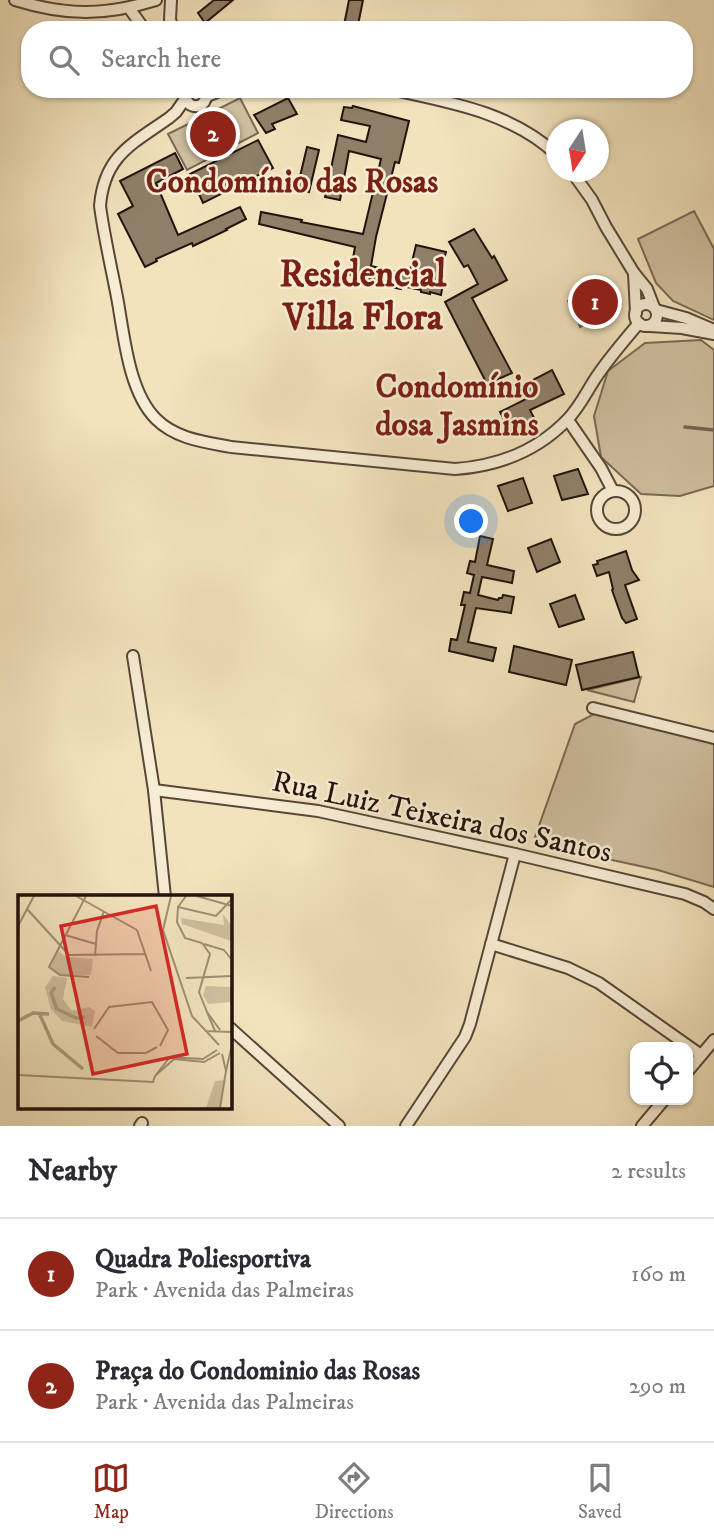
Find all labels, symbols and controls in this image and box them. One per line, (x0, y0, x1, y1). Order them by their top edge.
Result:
search box (21, 21, 693, 98)
icon: search (45, 41, 83, 79)
text: Search here (101, 43, 221, 76)
pin: 2 (190, 108, 236, 160)
north arrow (546, 119, 609, 182)
district label: Condomínio das Rosas (146, 162, 438, 203)
district label: Residencial Villa Flora (280, 252, 447, 342)
pin: 1 (572, 276, 618, 328)
district label: Condomínio dosa Jasmins (375, 367, 539, 446)
your location (454, 504, 488, 538)
street label: Rua Luiz Teixeira dos Santos (269, 763, 615, 872)
inset map (18, 895, 231, 1108)
map controls (630, 1042, 693, 1105)
button: locate (630, 1042, 693, 1105)
text: Nearby (28, 1153, 117, 1190)
text: 2 results (611, 1157, 686, 1186)
text: Quadra Poliesportiva (95, 1243, 311, 1276)
text: 1 (47, 1260, 55, 1289)
text: 160 m (631, 1260, 686, 1289)
text: Park · Avenida das Palmeiras (95, 1276, 354, 1305)
text: Praça do Condominio das Rosas (95, 1355, 420, 1388)
text: 2 (45, 1372, 57, 1401)
text: 290 m (629, 1372, 686, 1401)
text: Park · Avenida das Palmeiras (95, 1388, 354, 1417)
tab: Map (92, 1459, 130, 1524)
tab: Directions (315, 1459, 394, 1524)
tab: Saved (578, 1459, 622, 1524)

